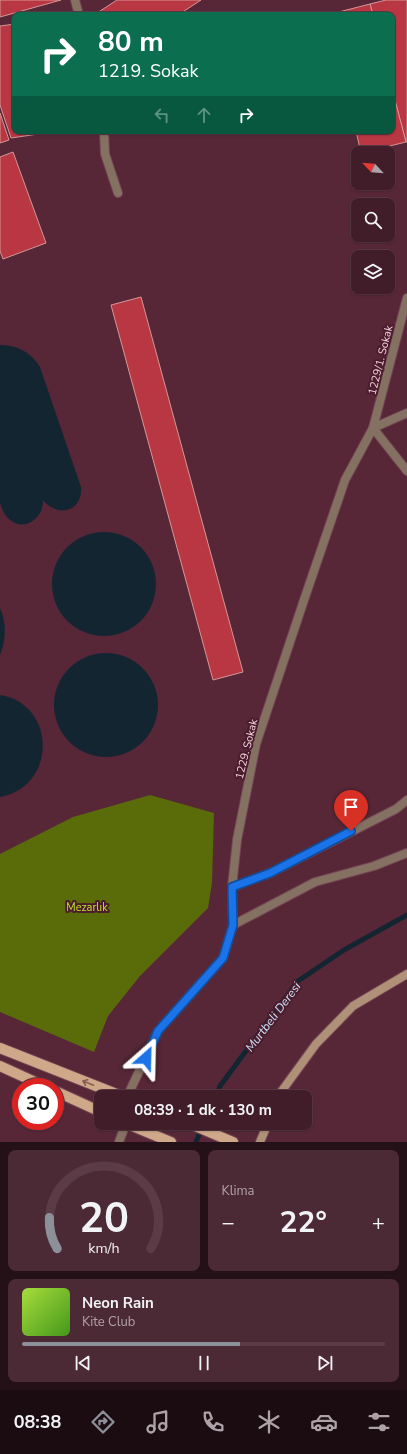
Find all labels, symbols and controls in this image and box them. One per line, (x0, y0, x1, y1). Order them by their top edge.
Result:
text: 80 m (98, 23, 164, 61)
icon: right (32, 28, 84, 80)
text: 1219. Sokak (98, 59, 198, 83)
icon: left (151, 104, 173, 126)
icon: ahead (193, 104, 215, 126)
icon: right (235, 104, 257, 126)
north arrow (351, 146, 395, 190)
map controls (351, 146, 395, 294)
button: search (351, 198, 395, 242)
button: layers (351, 250, 395, 294)
street label: 1229/1. Sokak (365, 323, 396, 396)
street label: 1229. Sokak (232, 717, 261, 781)
pin (334, 790, 368, 831)
icon: arrive (340, 796, 362, 818)
park label: Mezarlık (66, 900, 108, 915)
water label: Murtbeli Deresi (242, 979, 305, 1055)
position arrow (125, 1037, 167, 1079)
speed limit sign: 30 (12, 1078, 64, 1130)
one-way arrow (83, 1078, 95, 1086)
text: 08:39 · 1 dk · 130 m (134, 1100, 272, 1120)
text: Klima (222, 1182, 255, 1200)
text: 20 (79, 1189, 129, 1246)
text: 22° (280, 1202, 327, 1243)
text: − (222, 1208, 235, 1238)
text: + (372, 1208, 385, 1238)
text: km/h (88, 1238, 119, 1257)
text: Neon Rain (82, 1293, 154, 1313)
text: Kite Club (82, 1313, 135, 1331)
icon: previous (72, 1352, 94, 1374)
icon: pause (193, 1352, 215, 1374)
icon: next (314, 1352, 336, 1374)
icon: directions (89, 1408, 117, 1436)
icon: music (144, 1408, 172, 1436)
icon: phone (199, 1408, 227, 1436)
icon: climate (255, 1408, 283, 1436)
icon: car (310, 1408, 338, 1436)
icon: filters (365, 1408, 393, 1436)
text: 08:38 (14, 1410, 61, 1434)

